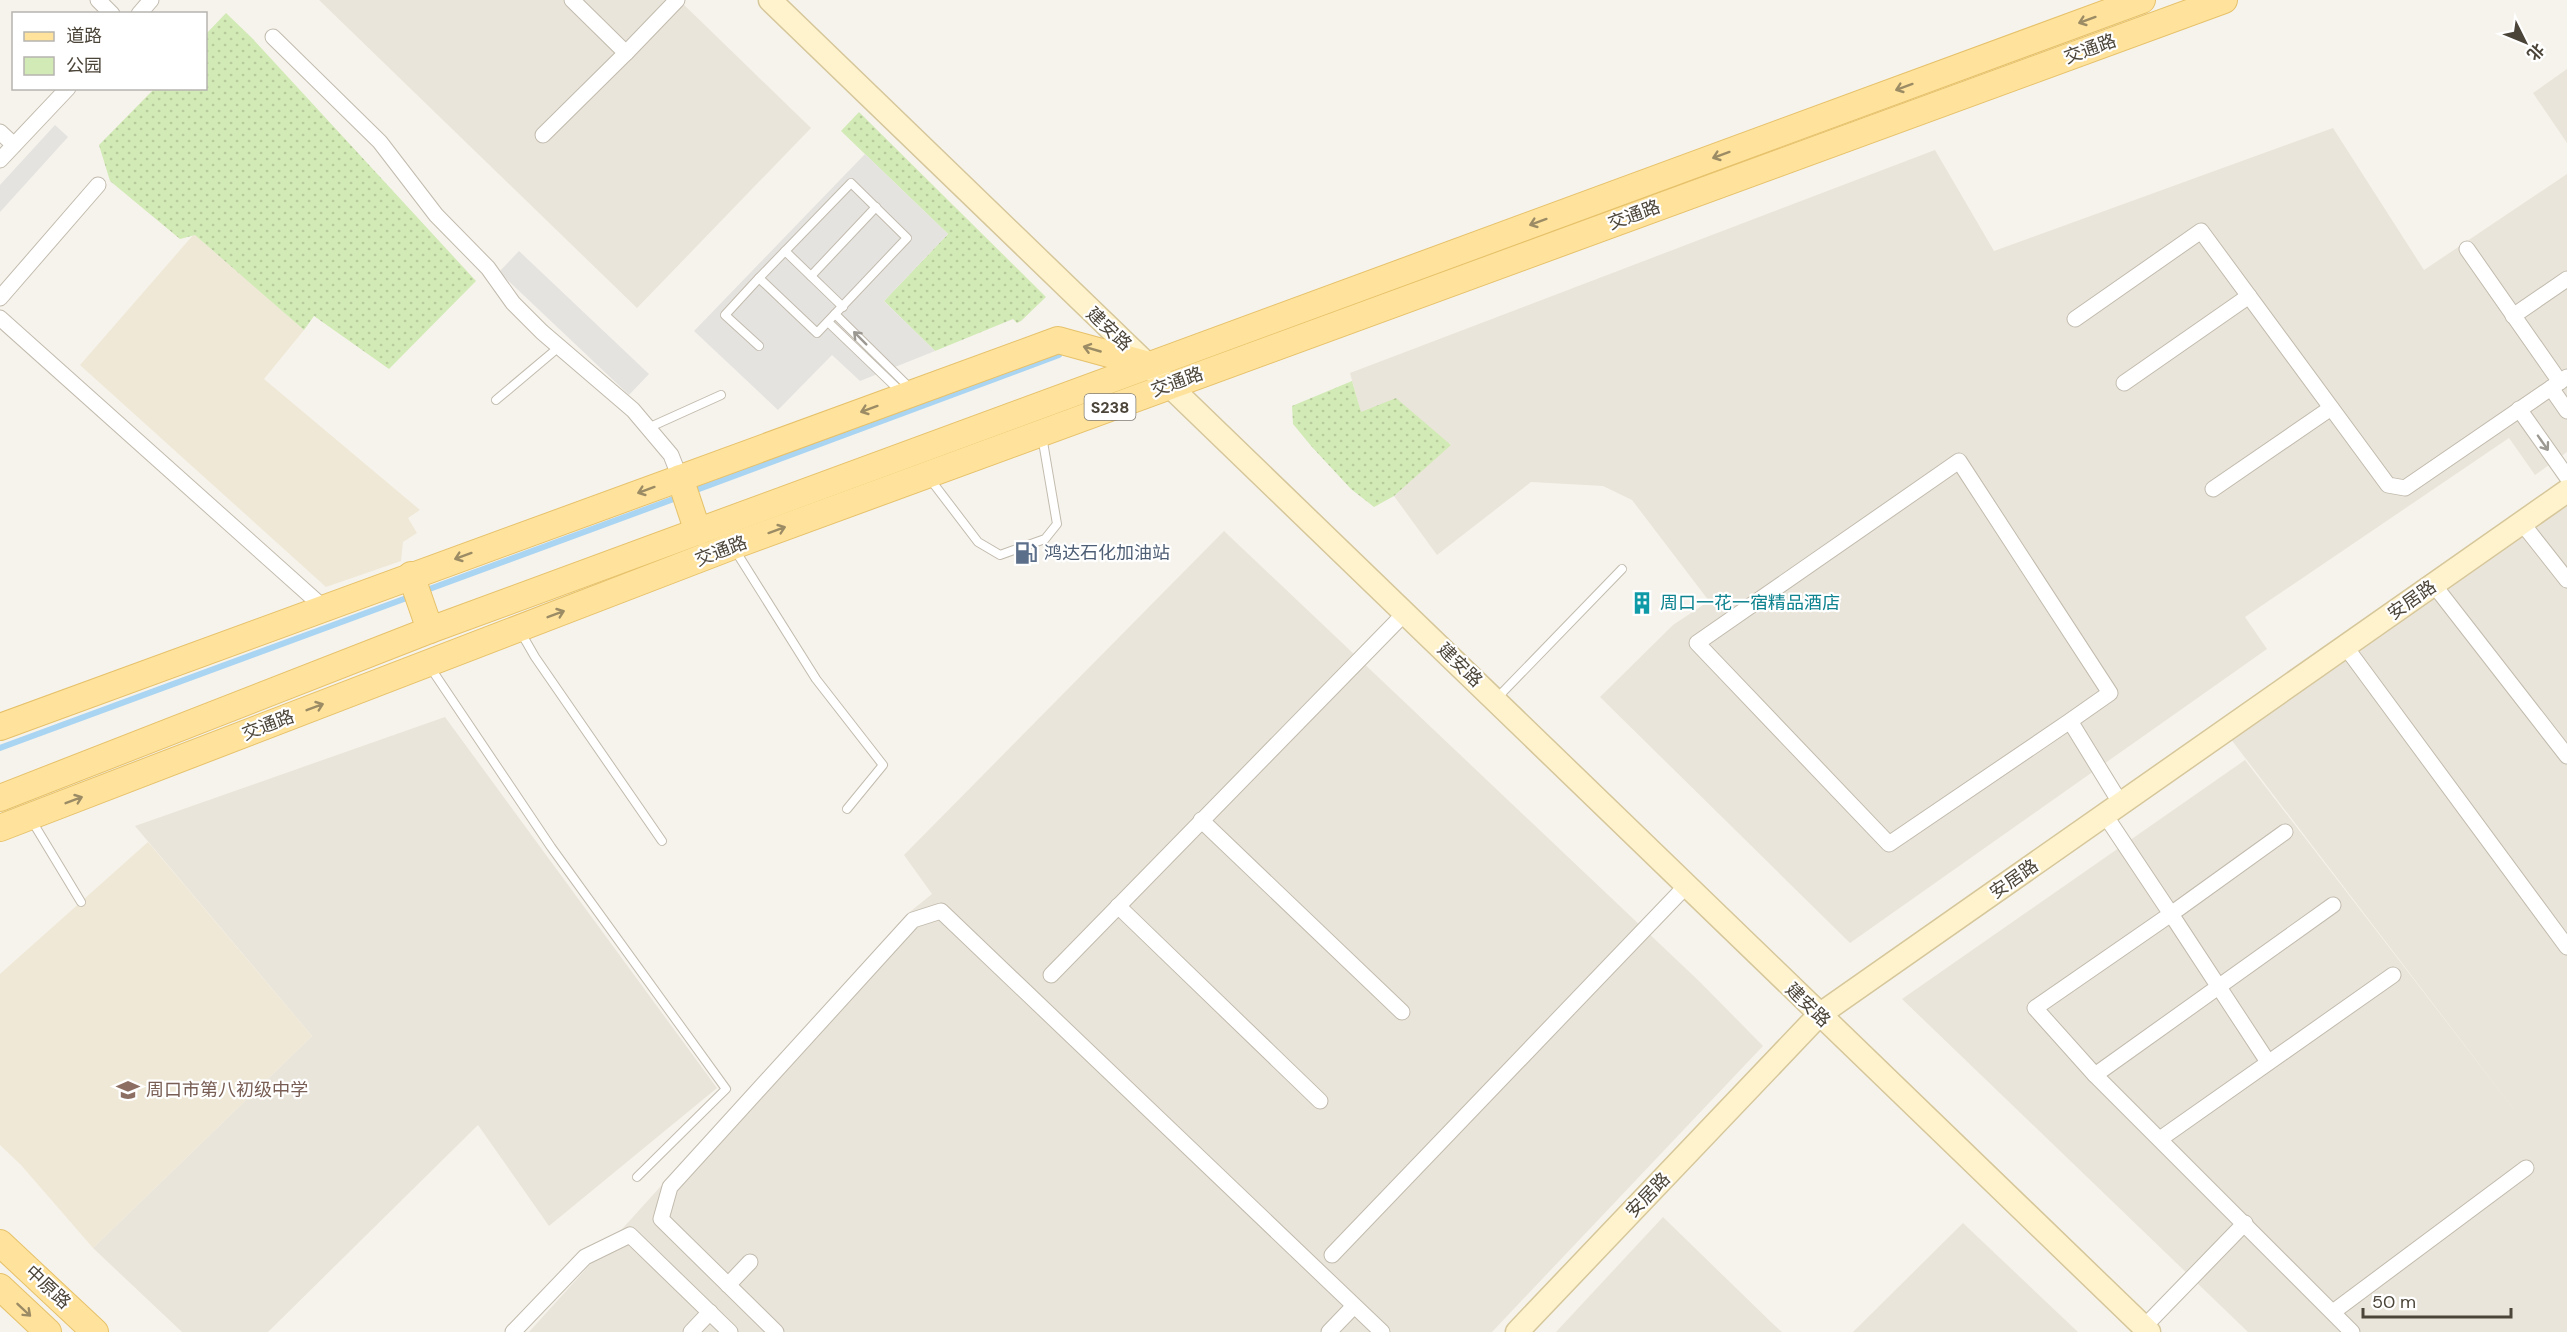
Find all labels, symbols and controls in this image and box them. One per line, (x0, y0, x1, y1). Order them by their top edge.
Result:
legend (12, 12, 207, 90)
north arrow (2495, 12, 2555, 72)
one-way arrow (2078, 16, 2097, 27)
text: 道路 (66, 24, 102, 48)
street label: 交通路 (2061, 28, 2119, 70)
text: 北 (2522, 39, 2549, 65)
text: 公园 (66, 54, 102, 78)
one-way arrow (1895, 83, 1914, 94)
one-way arrow (1712, 150, 1731, 161)
street label: 交通路 (1605, 194, 1663, 236)
one-way arrow (1529, 217, 1548, 228)
street label: 建安路 (1081, 302, 1137, 356)
one-way arrow (853, 331, 868, 346)
one-way arrow (1083, 343, 1102, 354)
street label: 交通路 (1148, 361, 1206, 403)
road number: S238 (1084, 394, 1136, 420)
one-way arrow (860, 405, 879, 416)
one-way arrow (2537, 434, 2549, 451)
one-way arrow (637, 485, 656, 496)
one-way arrow (767, 523, 786, 534)
street label: 交通路 (691, 530, 751, 572)
fuel station icon: 鸿达石化加油站 (1013, 540, 1039, 566)
place label: 鸿达石化加油站 (1044, 541, 1170, 565)
one-way arrow (454, 552, 473, 563)
street label: 安居路 (2383, 575, 2441, 625)
building icon: 周口一花一宿精品酒店 (1629, 590, 1655, 616)
place label: 周口一花一宿精品酒店 (1660, 591, 1840, 615)
one-way arrow (546, 608, 564, 619)
street label: 建安路 (1432, 638, 1488, 692)
one-way arrow (305, 701, 324, 712)
street label: 交通路 (238, 704, 298, 746)
one-way arrow (64, 794, 83, 805)
street label: 安居路 (1985, 854, 2043, 904)
street label: 建安路 (1780, 978, 1836, 1032)
school or university icon: 周口市第八初级中学 (115, 1077, 141, 1103)
place label: 周口市第八初级中学 (146, 1078, 308, 1102)
street label: 安居路 (1621, 1167, 1675, 1223)
street label: 中原路 (20, 1260, 76, 1314)
scale bar (2363, 1281, 2512, 1319)
text: 50 m (2372, 1290, 2416, 1314)
one-way arrow (16, 1302, 31, 1317)

